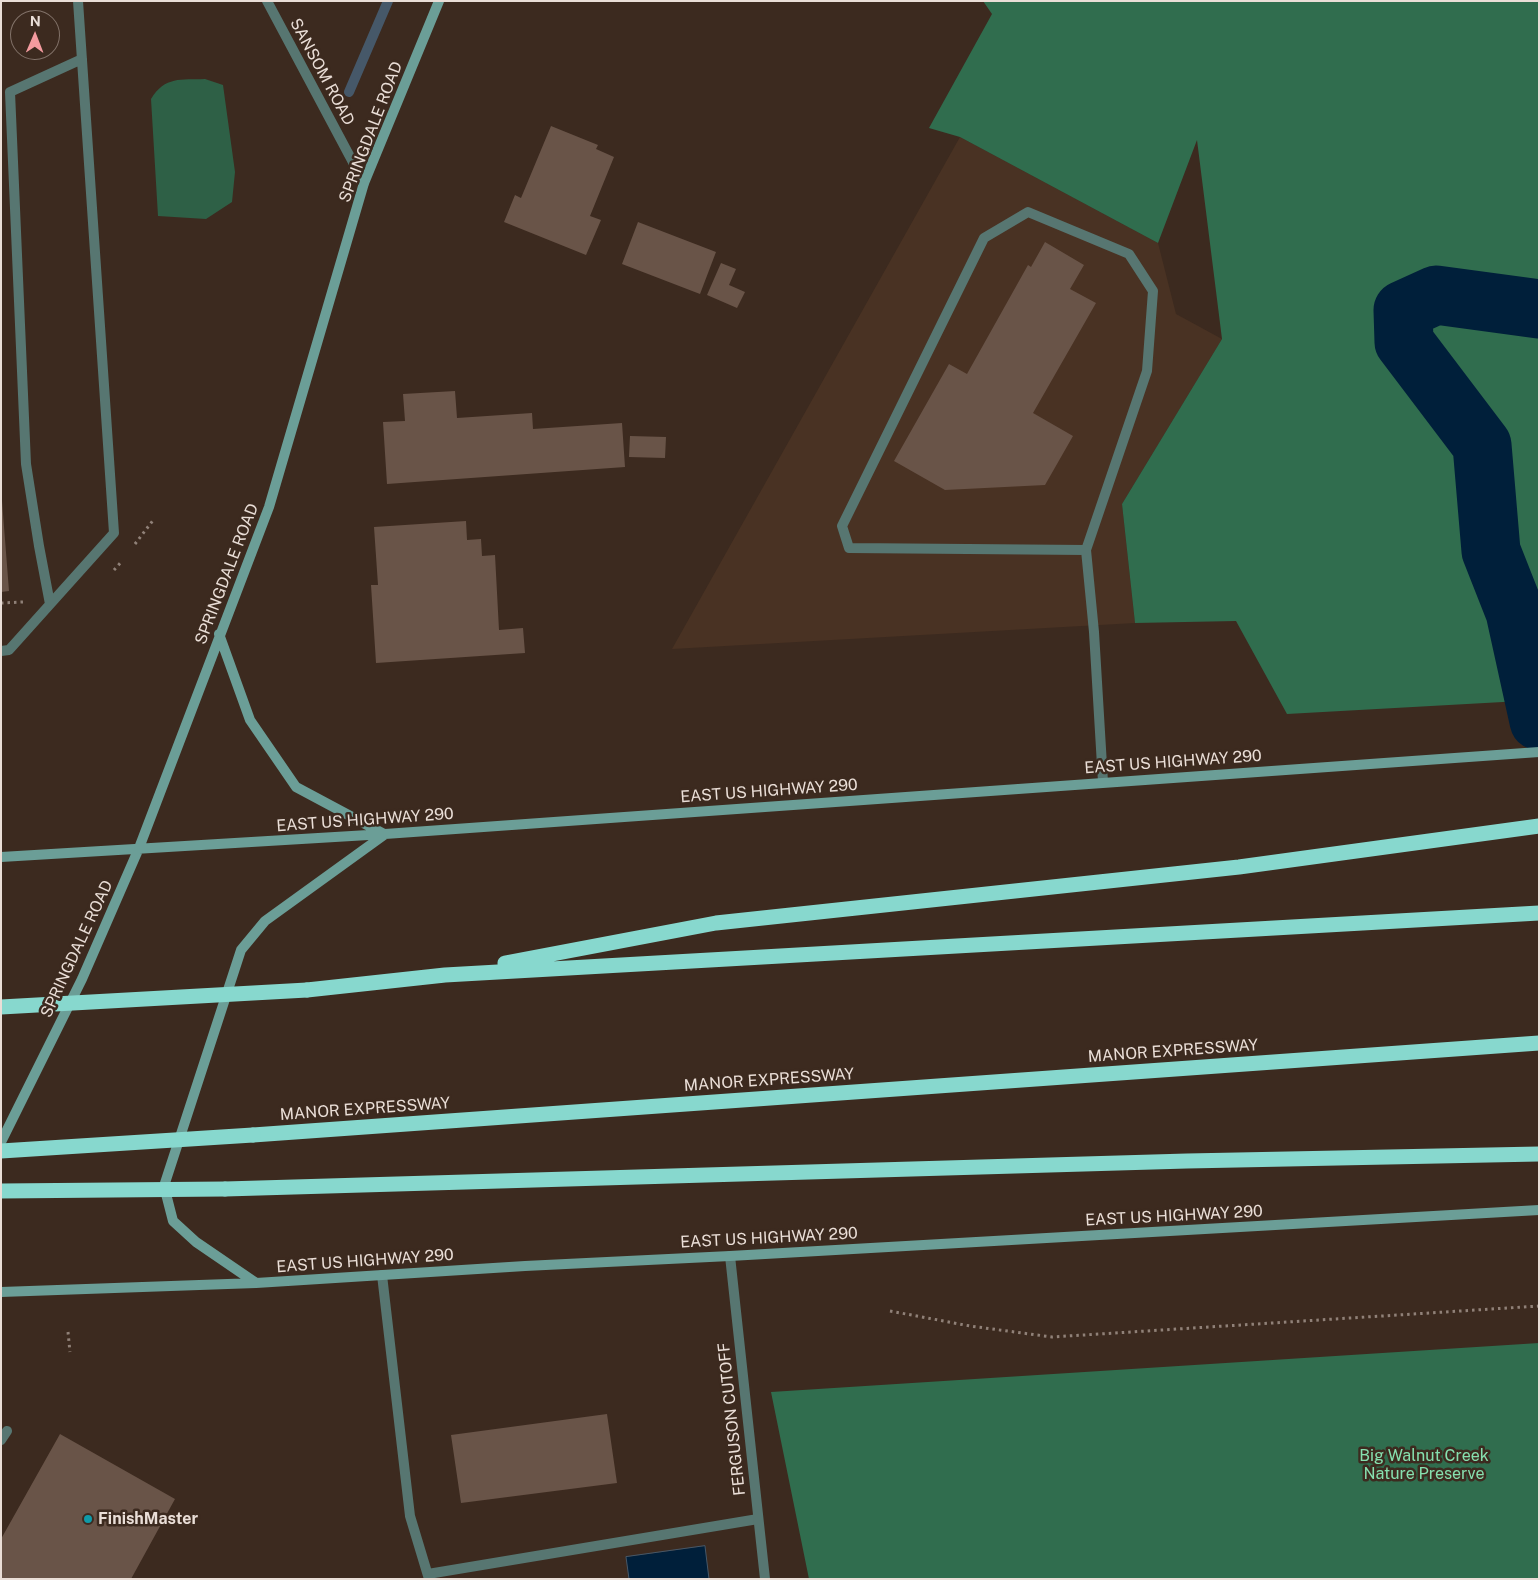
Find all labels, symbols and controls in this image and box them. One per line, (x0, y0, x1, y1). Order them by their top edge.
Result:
north arrow (10, 10, 60, 60)
text: N (30, 13, 41, 29)
street label: SANSOM ROAD (286, 15, 358, 129)
street label: SPRINGDALE ROAD (335, 59, 407, 205)
street label: SPRINGDALE ROAD (191, 501, 263, 647)
street label: EAST US HIGHWAY 290 (1084, 746, 1262, 778)
street label: EAST US HIGHWAY 290 (680, 775, 858, 807)
street label: EAST US HIGHWAY 290 (276, 804, 454, 836)
street label: SPRINGDALE ROAD (37, 877, 117, 1021)
street label: MANOR EXPRESSWAY (1087, 1035, 1259, 1067)
street label: MANOR EXPRESSWAY (683, 1064, 855, 1096)
street label: MANOR EXPRESSWAY (279, 1093, 451, 1125)
street label: EAST US HIGHWAY 290 (1085, 1202, 1263, 1230)
street label: EAST US HIGHWAY 290 (680, 1224, 858, 1252)
street label: EAST US HIGHWAY 290 (276, 1245, 454, 1277)
street label: FERGUSON CUTOFF (714, 1342, 750, 1496)
park label: Big Walnut Creek Nature Preserve (1359, 1446, 1489, 1484)
place label: FinishMaster (98, 1509, 198, 1529)
marker: FinishMaster (82, 1513, 94, 1525)

